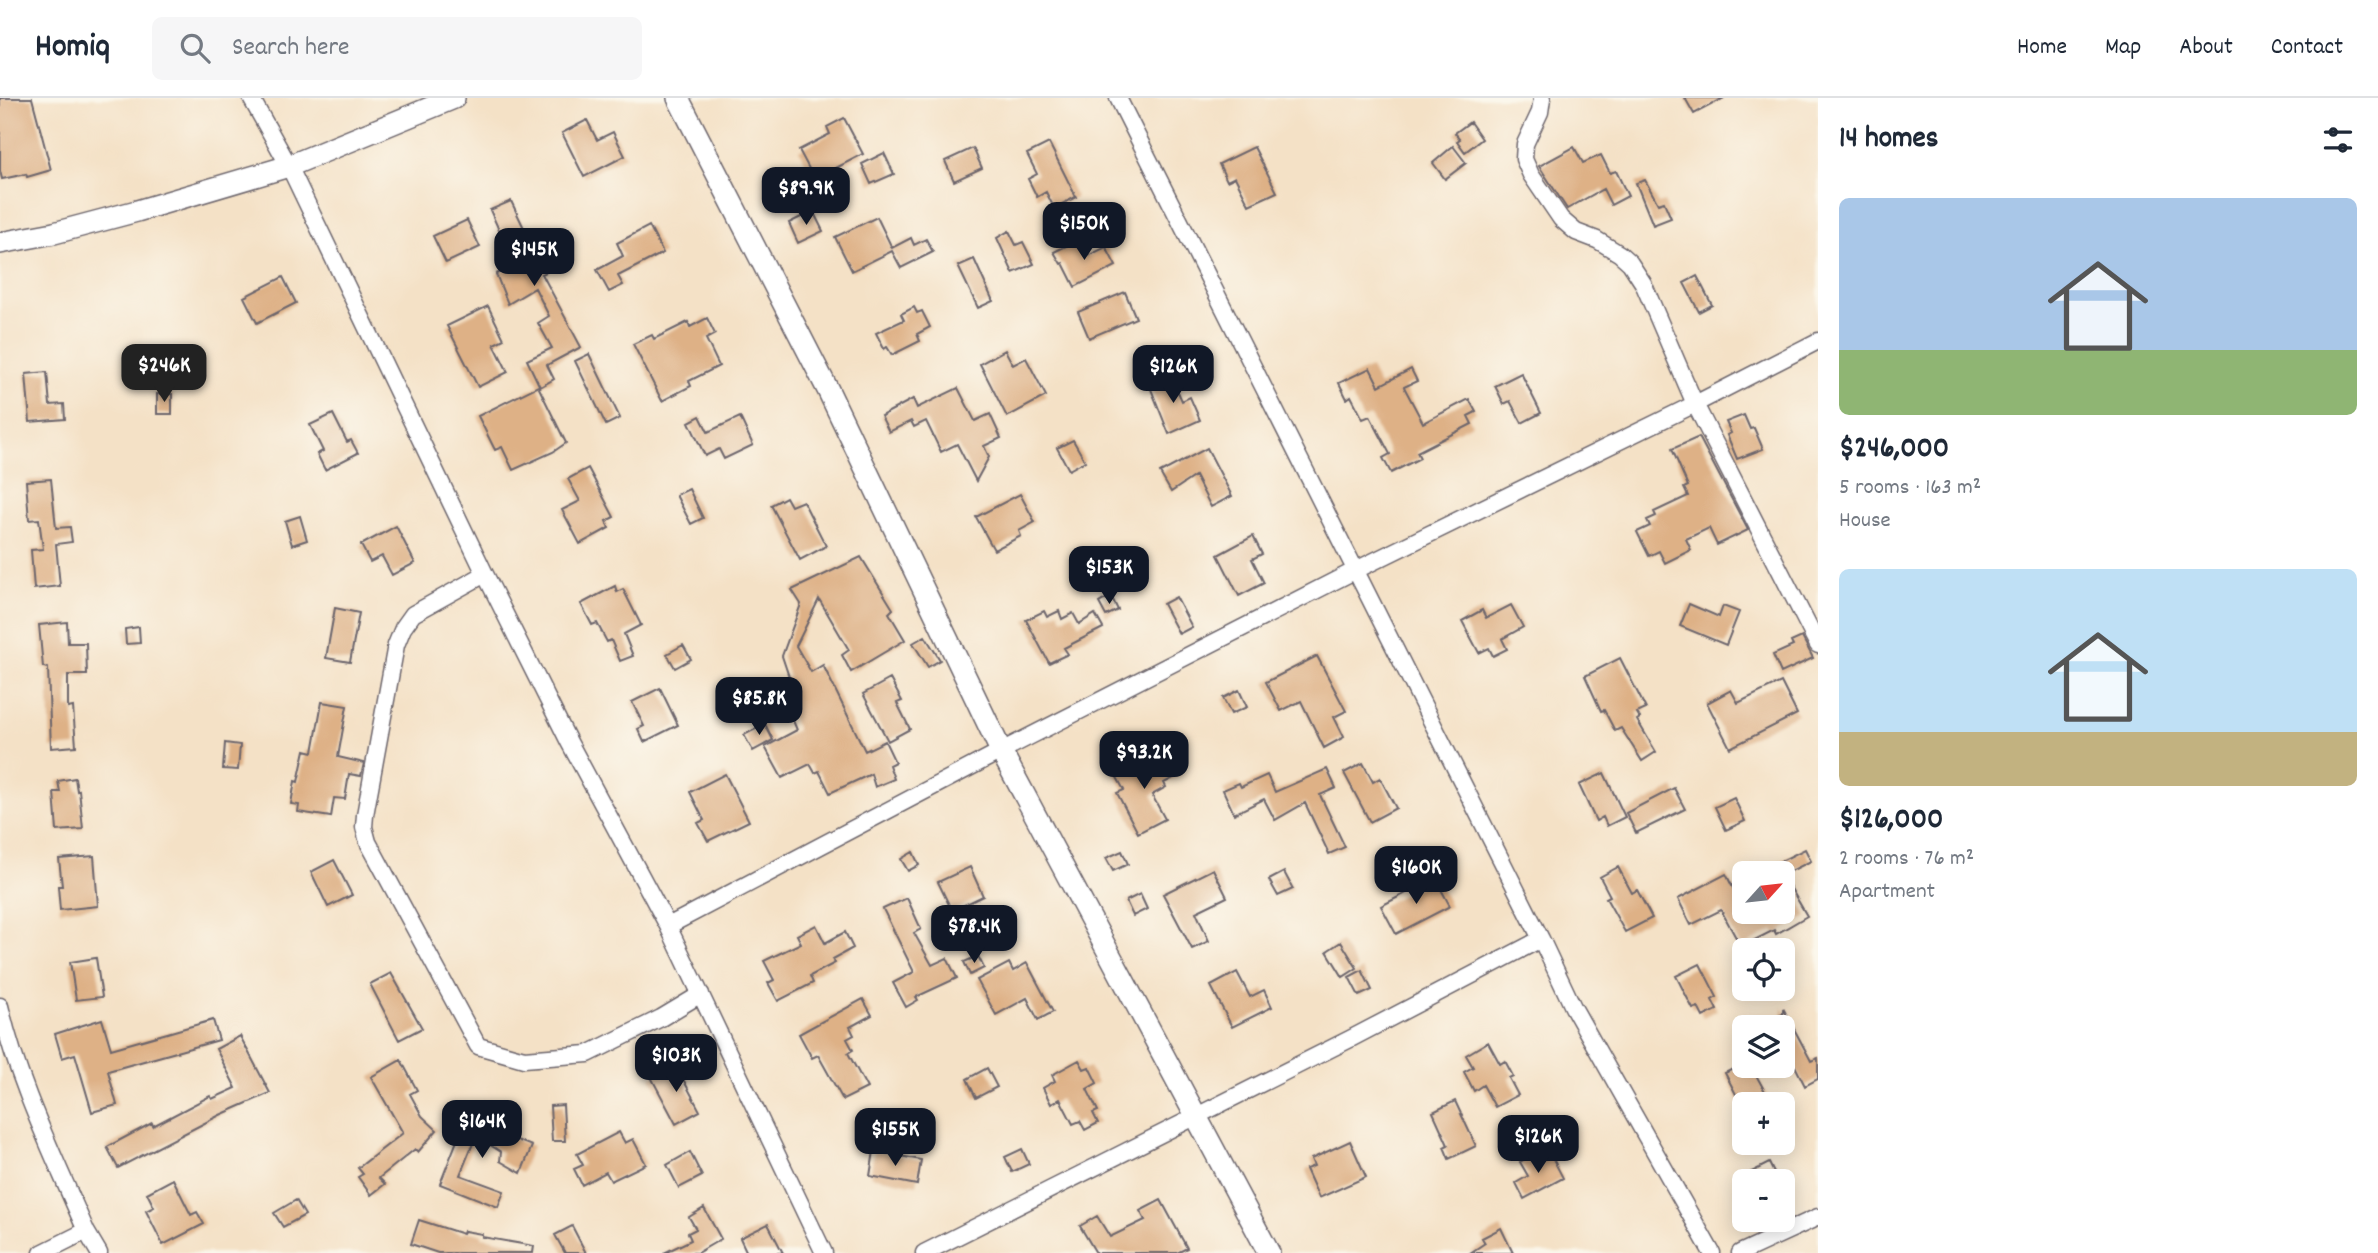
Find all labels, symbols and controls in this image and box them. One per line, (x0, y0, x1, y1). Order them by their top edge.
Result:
search box (152, 17, 642, 80)
text: Homiq (35, 25, 110, 72)
icon: search (176, 29, 214, 67)
text: Search here (232, 30, 349, 67)
text: Home (2017, 31, 2067, 65)
text: Map (2105, 31, 2141, 65)
text: About (2179, 31, 2233, 65)
text: Contact (2271, 31, 2343, 65)
text: 14 homes (1839, 119, 1938, 162)
icon: filters (2319, 121, 2357, 159)
pin: $89.9K (749, 167, 863, 227)
text: $89.9K (778, 173, 834, 206)
pin: $150K (1035, 202, 1133, 262)
text: $150K (1059, 208, 1109, 241)
pin: $145K (485, 228, 583, 288)
text: $145K (510, 234, 558, 267)
icon: home (2035, 243, 2161, 369)
pin: $246K (115, 344, 213, 404)
pin: $126K (1124, 345, 1222, 405)
text: $246K (137, 350, 191, 383)
text: $126K (1149, 351, 1197, 384)
text: $246,000 (1839, 429, 1949, 472)
text: 5 rooms · 163 m² (1839, 472, 1981, 505)
text: House (1839, 505, 1891, 538)
pin: $153K (1060, 546, 1158, 606)
text: $153K (1085, 552, 1133, 585)
icon: home (2035, 614, 2161, 740)
pin: $85.8K (702, 678, 816, 737)
text: $85.8K (731, 683, 787, 716)
pin: $93.2K (1087, 732, 1201, 791)
text: $93.2K (1116, 737, 1172, 770)
text: $126,000 (1839, 800, 1943, 843)
text: 2 rooms · 76 m² (1839, 843, 1974, 876)
pin: $160K (1367, 846, 1465, 906)
text: $160K (1390, 852, 1442, 885)
north arrow (1732, 861, 1796, 924)
map controls (1732, 861, 1795, 1232)
text: Apartment (1839, 876, 1935, 909)
pin: $78.4K (917, 906, 1031, 965)
text: $78.4K (947, 911, 1001, 944)
button: locate (1732, 938, 1795, 1001)
button: layers (1732, 1015, 1795, 1078)
pin: $103K (627, 1034, 725, 1094)
text: $103K (651, 1040, 701, 1073)
button: + (1732, 1092, 1795, 1155)
pin: $164K (433, 1100, 531, 1160)
text: $164K (458, 1106, 506, 1139)
pin: $155K (846, 1108, 944, 1168)
text: $155K (871, 1114, 919, 1147)
pin: $126K (1489, 1116, 1587, 1175)
text: $126K (1514, 1121, 1562, 1154)
button: − (1732, 1169, 1795, 1232)

